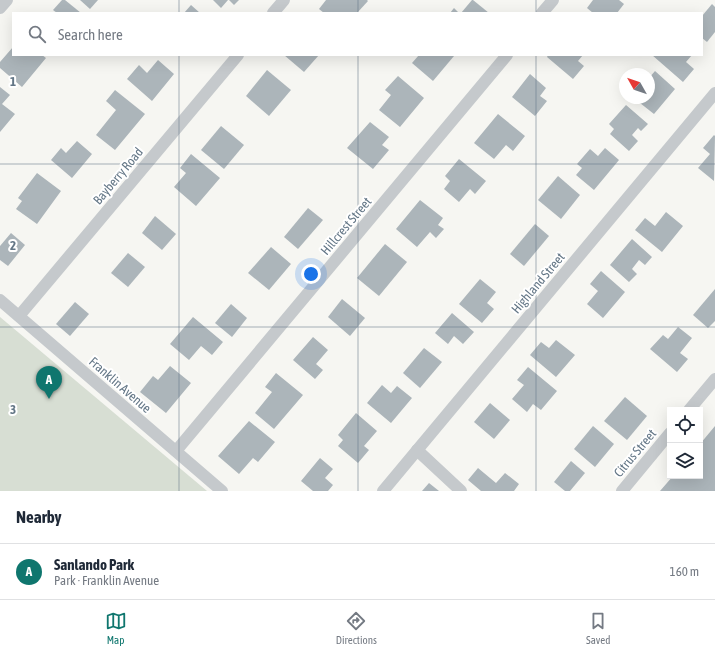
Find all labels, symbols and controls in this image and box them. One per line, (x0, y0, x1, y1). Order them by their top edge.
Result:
search box (12, 12, 703, 56)
icon: search (26, 23, 48, 45)
text: Search here (58, 26, 123, 43)
north arrow (619, 68, 655, 104)
text: 1 (10, 74, 16, 89)
street label: Bayberry Road (90, 145, 146, 207)
street label: Hillcrest Street (318, 194, 375, 258)
text: 2 (10, 238, 16, 253)
street label: Highland Street (508, 249, 568, 316)
your location (301, 264, 321, 284)
street label: Franklin Avenue (86, 354, 154, 416)
pin: A (36, 366, 62, 399)
text: 3 (10, 402, 16, 417)
map controls (667, 407, 703, 479)
button: locate (667, 407, 703, 443)
street label: Citrus Street (611, 426, 659, 480)
button: layers (667, 443, 703, 479)
text: Nearby (16, 507, 62, 527)
text: Sanlando Park (54, 556, 134, 573)
text: A (26, 564, 32, 579)
text: 160 m (670, 564, 699, 579)
text: Park · Franklin Avenue (54, 573, 159, 588)
tab: Map (105, 610, 127, 646)
tab: Directions (336, 610, 377, 646)
tab: Saved (586, 610, 610, 646)

